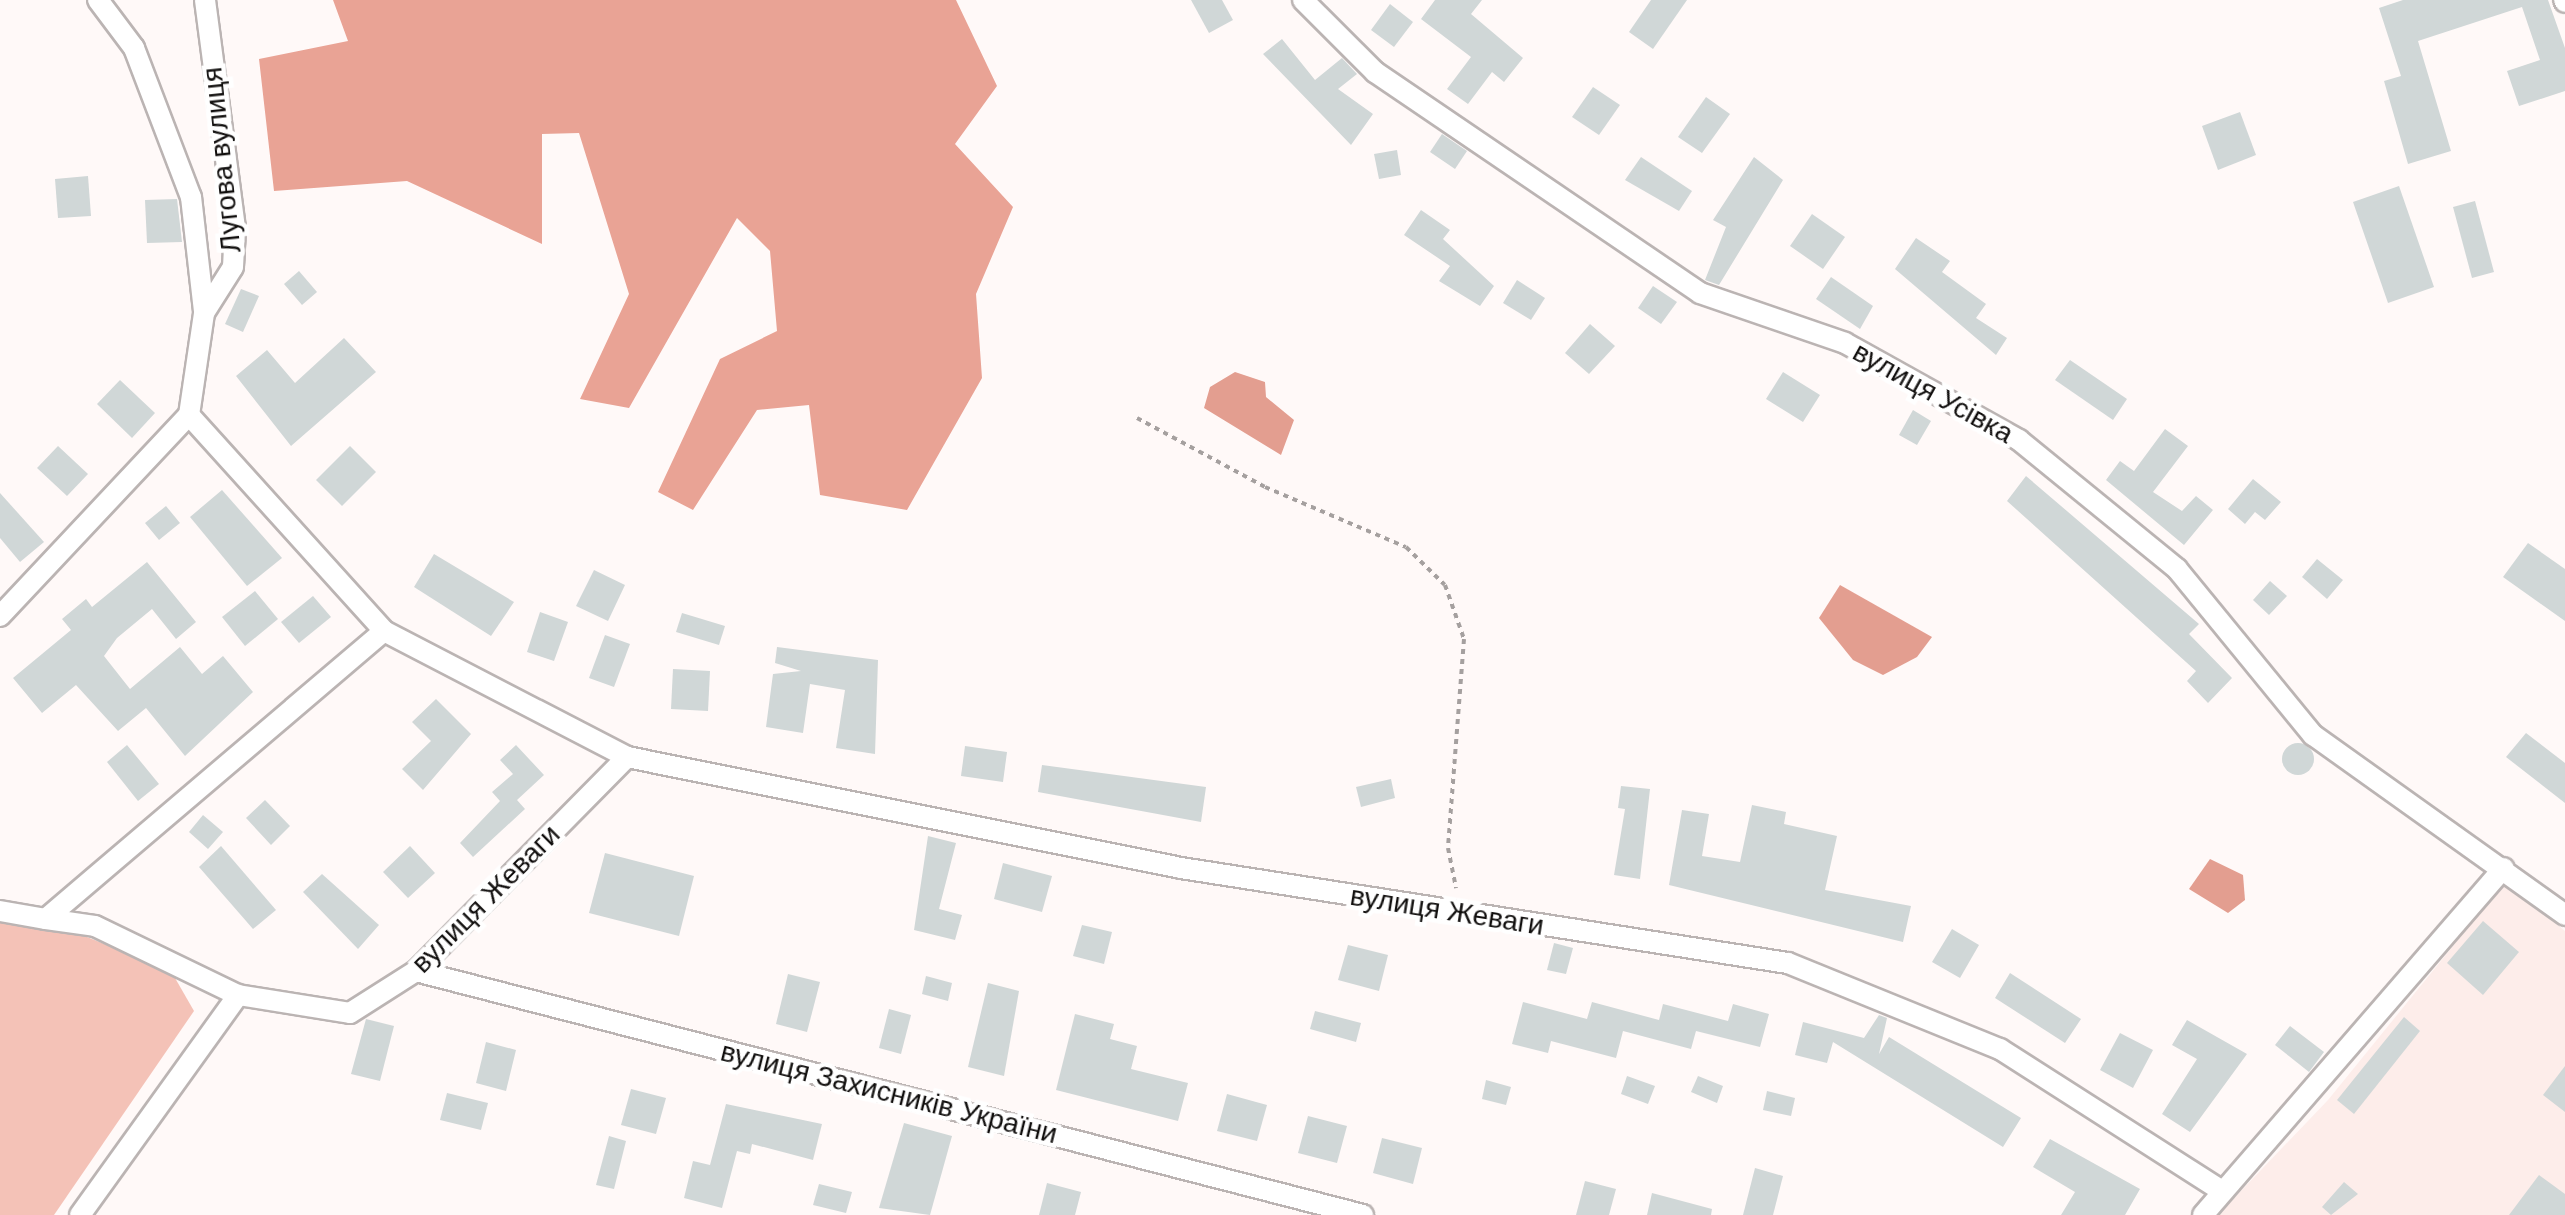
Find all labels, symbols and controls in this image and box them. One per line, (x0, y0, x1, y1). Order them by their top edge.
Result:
street label: Лугова вулиця (196, 65, 248, 255)
street label: вулиця Усівка (1847, 335, 2019, 451)
street label: вулиця Жеваги (405, 818, 567, 980)
street label: вулиця Жеваги (1348, 879, 1546, 943)
street label: вулиця Захисників України (717, 1035, 1061, 1151)

